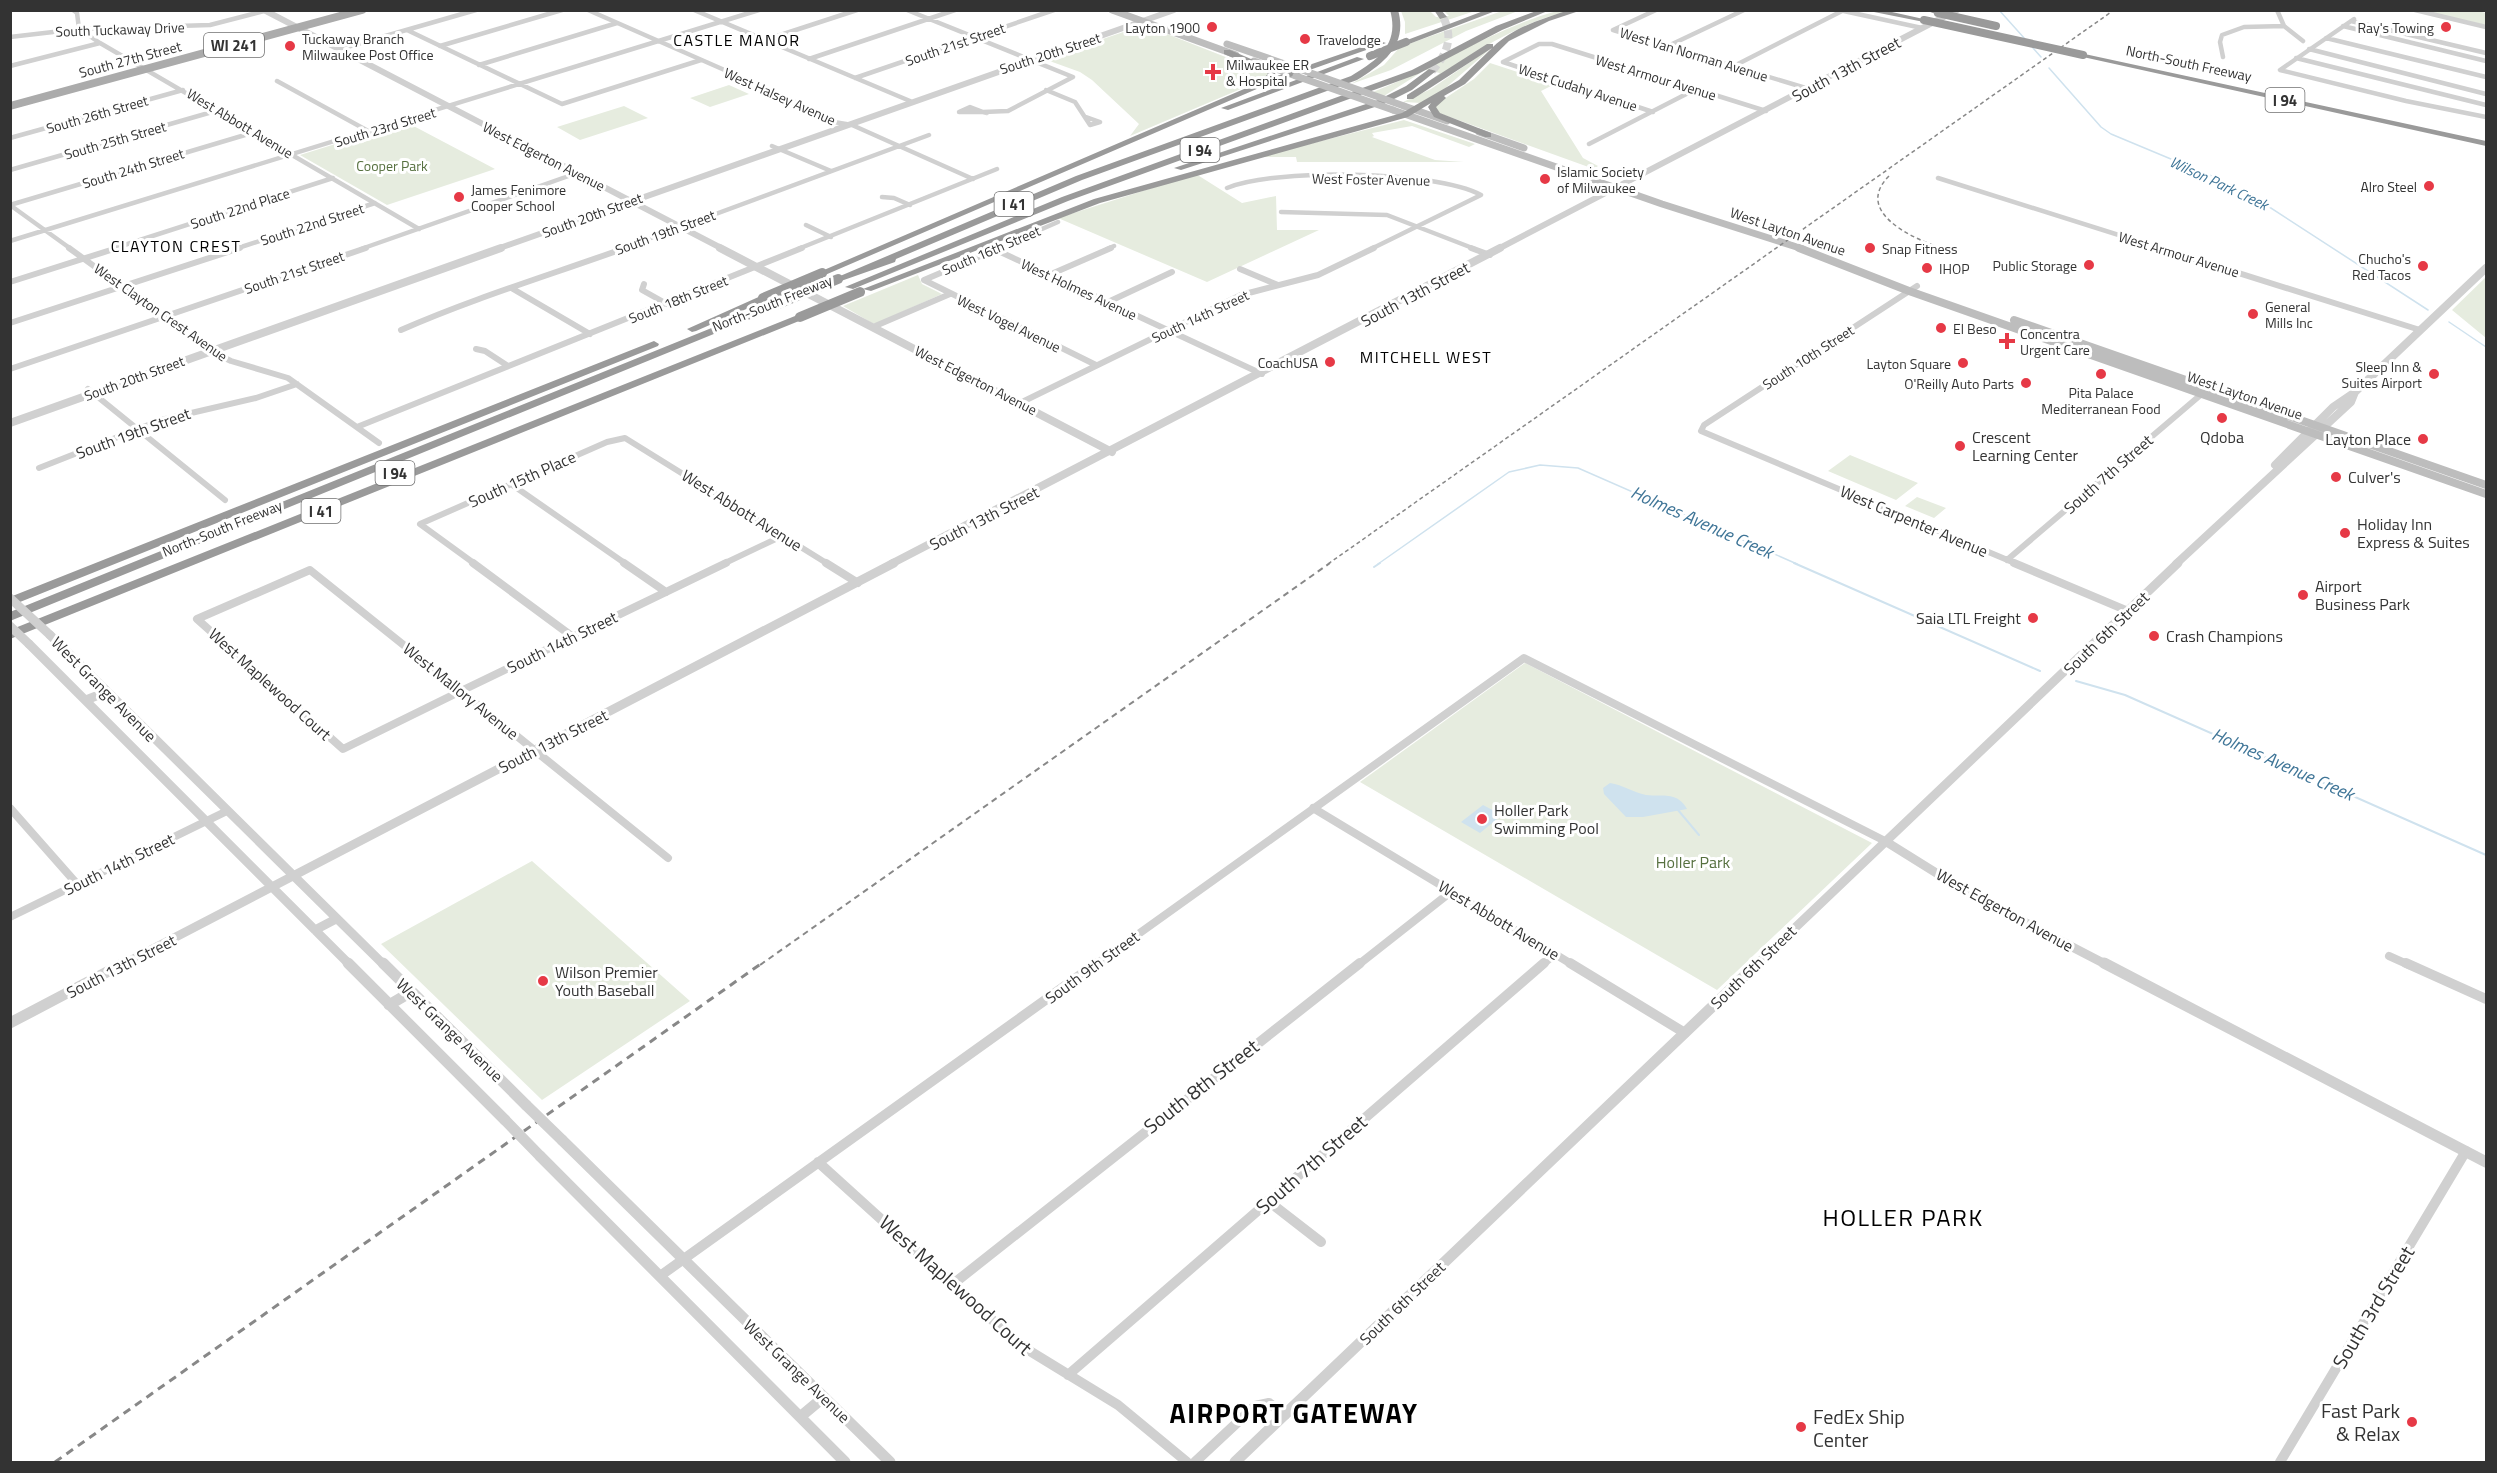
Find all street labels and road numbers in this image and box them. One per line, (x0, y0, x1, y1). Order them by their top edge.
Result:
street label: South Tuckaway Drive (55, 16, 185, 42)
street label: South 21st Street (902, 17, 1008, 71)
street label: West Van Norman Avenue (1617, 21, 1771, 87)
street label: South 20th Street (997, 27, 1103, 79)
street label: South 13th Street (1787, 30, 1905, 108)
road number: WI 241 (204, 33, 264, 57)
street label: South 27th Street (76, 35, 184, 83)
street label: North-South Freeway (2124, 39, 2254, 87)
street label: West Armour Avenue (1593, 49, 1719, 105)
street label: West Cudahy Avenue (1516, 58, 1640, 116)
street label: West Halsey Avenue (721, 62, 839, 130)
street label: West Abbott Avenue (183, 83, 297, 163)
road number: I 94 (2266, 88, 2304, 112)
street label: South 26th Street (44, 89, 151, 139)
street label: South 23rd Street (332, 102, 438, 152)
street label: South 25th Street (62, 115, 169, 165)
street label: West Edgerton Avenue (479, 116, 609, 196)
road number: I 94 (1180, 138, 1220, 162)
street label: South 24th Street (80, 143, 186, 193)
street label: West Foster Avenue (1312, 167, 1430, 191)
street label: South 22nd Place (188, 182, 292, 234)
street label: South 20th Street (539, 187, 645, 243)
road number: I 41 (994, 192, 1034, 216)
street label: South 22nd Street (258, 197, 367, 251)
street label: West Layton Avenue (1727, 201, 1849, 261)
street label: South 19th Street (612, 204, 718, 260)
street label: South 16th Street (938, 220, 1044, 280)
street label: West Armour Avenue (2116, 226, 2242, 282)
street label: South 21st Street (241, 245, 347, 299)
street label: West Holmes Avenue (1018, 253, 1140, 325)
street label: South 13th Street (1356, 255, 1474, 333)
street label: West Clayton Crest Avenue (90, 258, 232, 366)
street label: North-South Freeway (709, 269, 835, 337)
street label: South 18th Street (625, 270, 731, 328)
street label: South 14th Street (1148, 284, 1252, 348)
street label: West Vogel Avenue (954, 289, 1064, 357)
street label: South 10th Street (1758, 319, 1858, 394)
street label: West Edgerton Avenue (911, 340, 1041, 420)
street label: South 20th Street (81, 350, 187, 406)
street label: West Layton Avenue (2184, 365, 2306, 425)
street label: South 19th Street (72, 401, 194, 465)
street label: South 7th Street (2058, 428, 2158, 520)
street label: South 15th Place (465, 445, 579, 513)
road number: I 94 (376, 461, 414, 485)
street label: West Abbott Avenue (677, 463, 807, 557)
street label: West Carpenter Avenue (1836, 479, 1992, 563)
street label: South 13th Street (925, 480, 1043, 556)
street label: North-South Freeway (159, 494, 285, 562)
road number: I 41 (302, 499, 340, 523)
street label: South 6th Street (2058, 585, 2155, 680)
street label: South 14th Street (503, 605, 622, 679)
street label: West Maplewood Court (203, 622, 337, 746)
street label: West Grange Avenue (46, 631, 162, 747)
street label: West Mallory Avenue (398, 637, 524, 745)
street label: South 13th Street (494, 703, 612, 779)
street label: South 14th Street (60, 827, 179, 901)
street label: West Edgerton Avenue (1932, 862, 2078, 958)
street label: West Abbott Avenue (1434, 874, 1564, 966)
street label: South 6th Street (1705, 919, 1802, 1014)
street label: South 9th Street (1040, 924, 1144, 1009)
street label: South 13th Street (62, 928, 180, 1004)
street label: West Grange Avenue (391, 973, 509, 1087)
street label: South 8th Street (1137, 1031, 1265, 1141)
street label: South 7th Street (1248, 1107, 1374, 1221)
street label: West Maplewood Court (872, 1208, 1040, 1362)
street label: South 3rd Street (2324, 1240, 2422, 1374)
street label: South 6th Street (1354, 1255, 1451, 1350)
street label: West Grange Avenue (738, 1314, 856, 1428)

